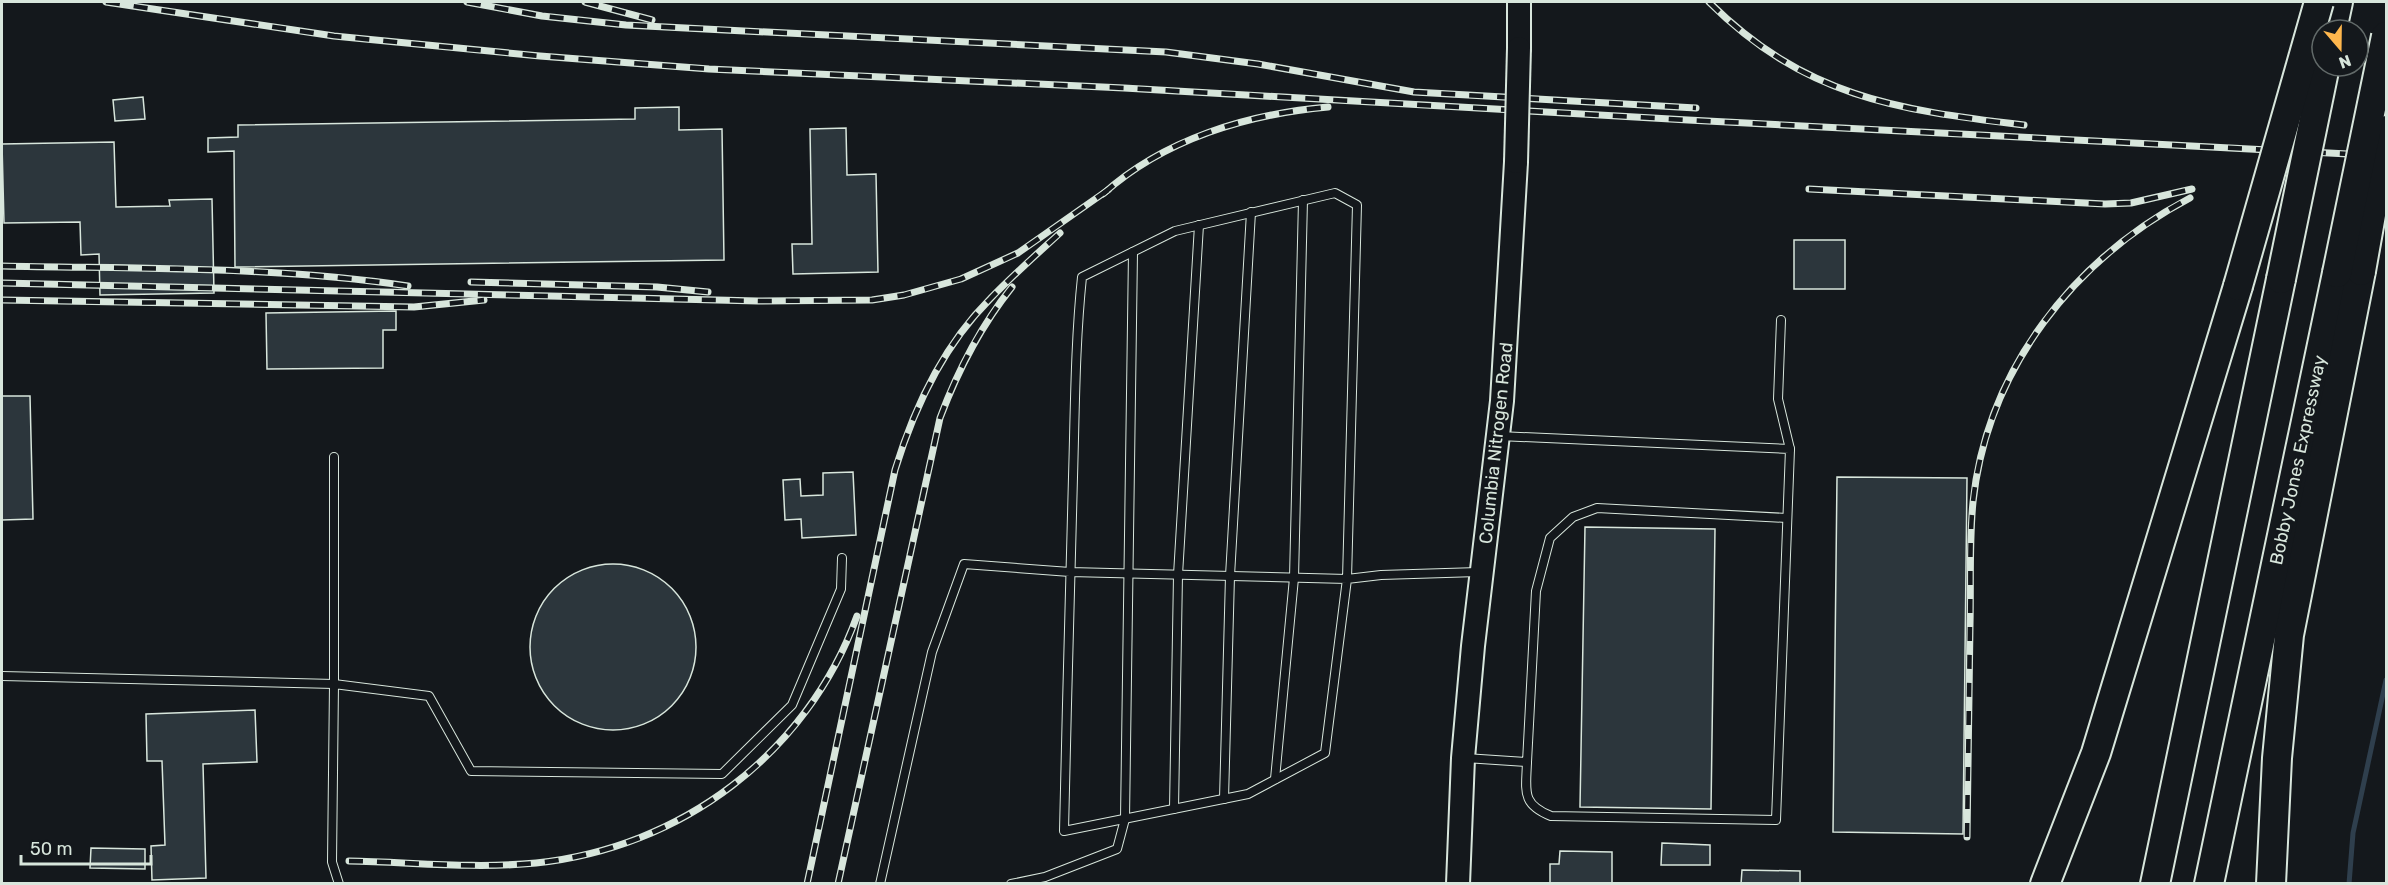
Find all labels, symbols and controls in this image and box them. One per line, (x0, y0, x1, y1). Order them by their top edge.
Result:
north arrow (2310, 18, 2370, 78)
text: N (2336, 51, 2354, 73)
street label: Columbia Nitrogen Road (1474, 341, 1518, 545)
street label: Bobby Jones Expressway (2265, 353, 2331, 567)
scale bar (21, 828, 152, 866)
text: 50 m (30, 838, 73, 860)

